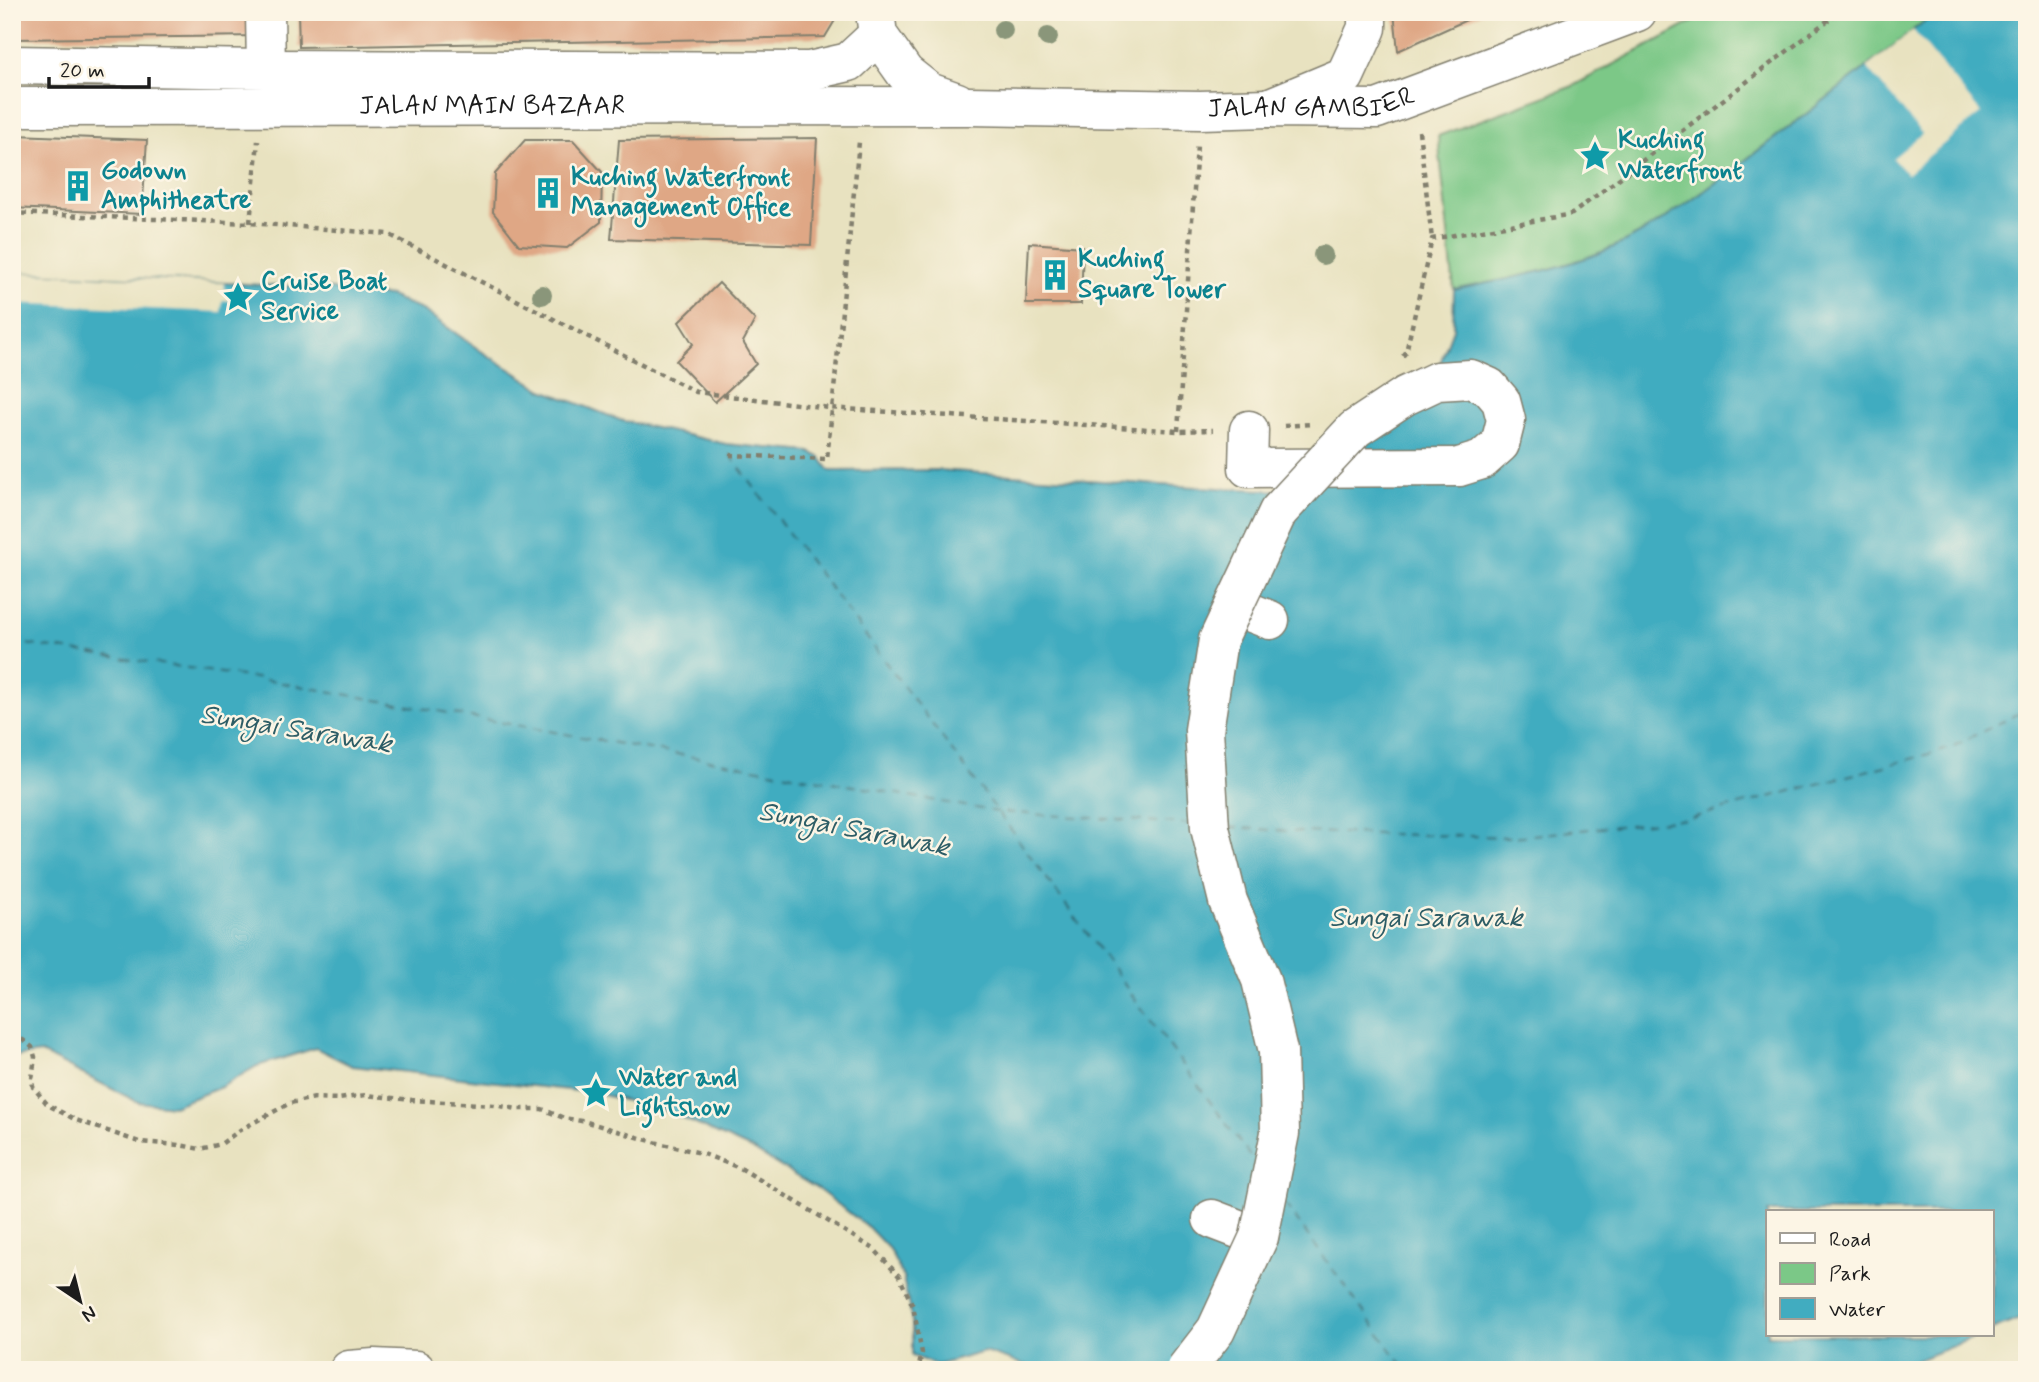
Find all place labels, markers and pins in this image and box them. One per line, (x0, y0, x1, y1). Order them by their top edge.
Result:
place label: Kuching Waterfront (1617, 124, 1743, 188)
place icon: Kuching Waterfront (1578, 139, 1612, 173)
place label: Godown Amphitheatre (101, 154, 251, 218)
place label: Kuching Waterfront Management Office (571, 161, 791, 228)
building icon: Godown Amphitheatre (61, 169, 95, 203)
building icon: Kuching Waterfront Management Office (531, 176, 565, 210)
place label: Kuching Square Tower (1078, 243, 1227, 307)
building icon: Kuching Square Tower (1038, 258, 1072, 292)
place label: Cruise Boat Service (261, 265, 388, 329)
place icon: Cruise Boat Service (221, 280, 255, 314)
place label: Water and Lightshow (618, 1061, 737, 1128)
place icon: Water and Lightshow (579, 1076, 613, 1110)

